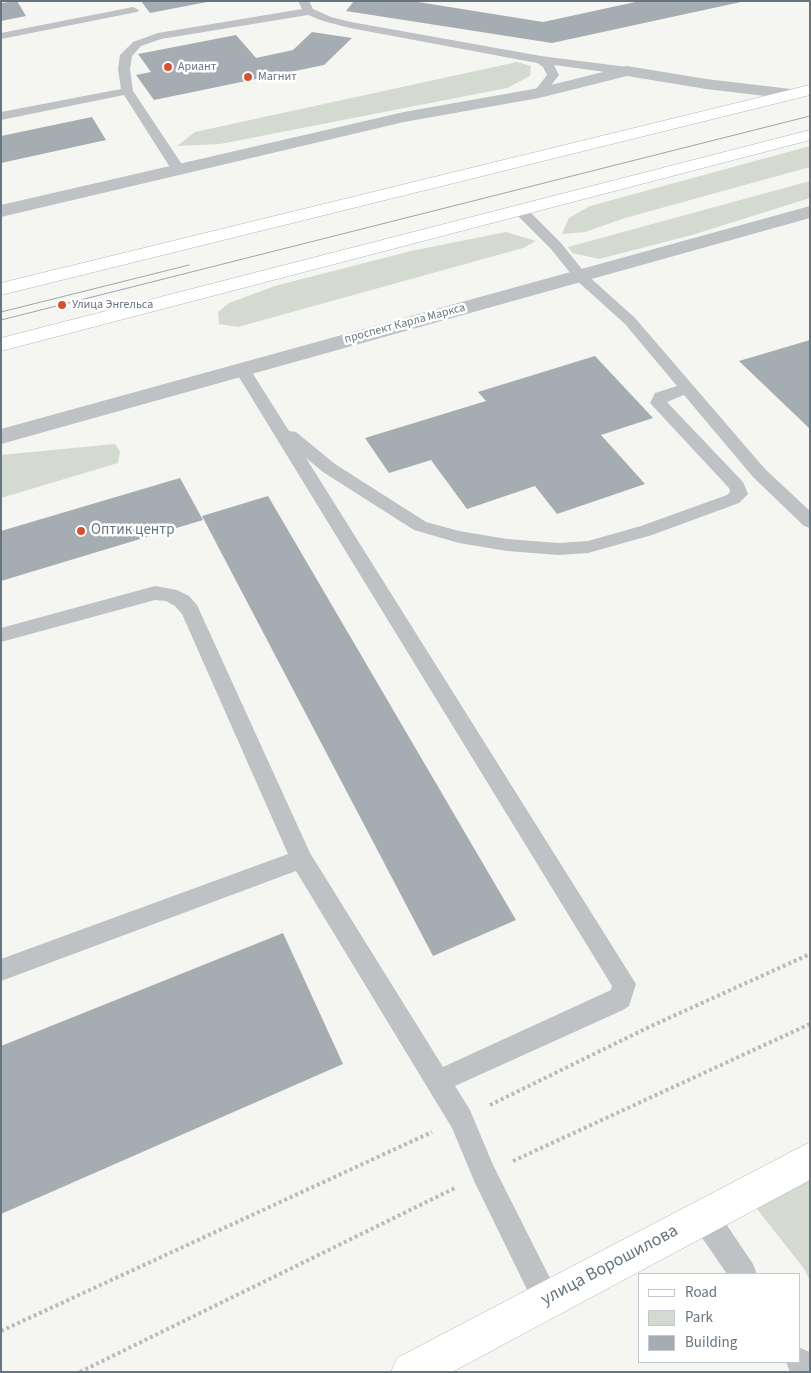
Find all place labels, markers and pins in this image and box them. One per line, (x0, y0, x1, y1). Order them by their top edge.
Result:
place label: Ариант (178, 60, 216, 74)
marker: Ариант (162, 61, 174, 73)
place label: Магнит (258, 70, 297, 84)
marker: Магнит (242, 71, 254, 83)
place label: Улица Энгельса (72, 298, 153, 312)
marker: Улица Энгельса (56, 299, 68, 311)
place label: Оптик центр (91, 522, 175, 540)
marker: Оптик центр (75, 525, 87, 537)

